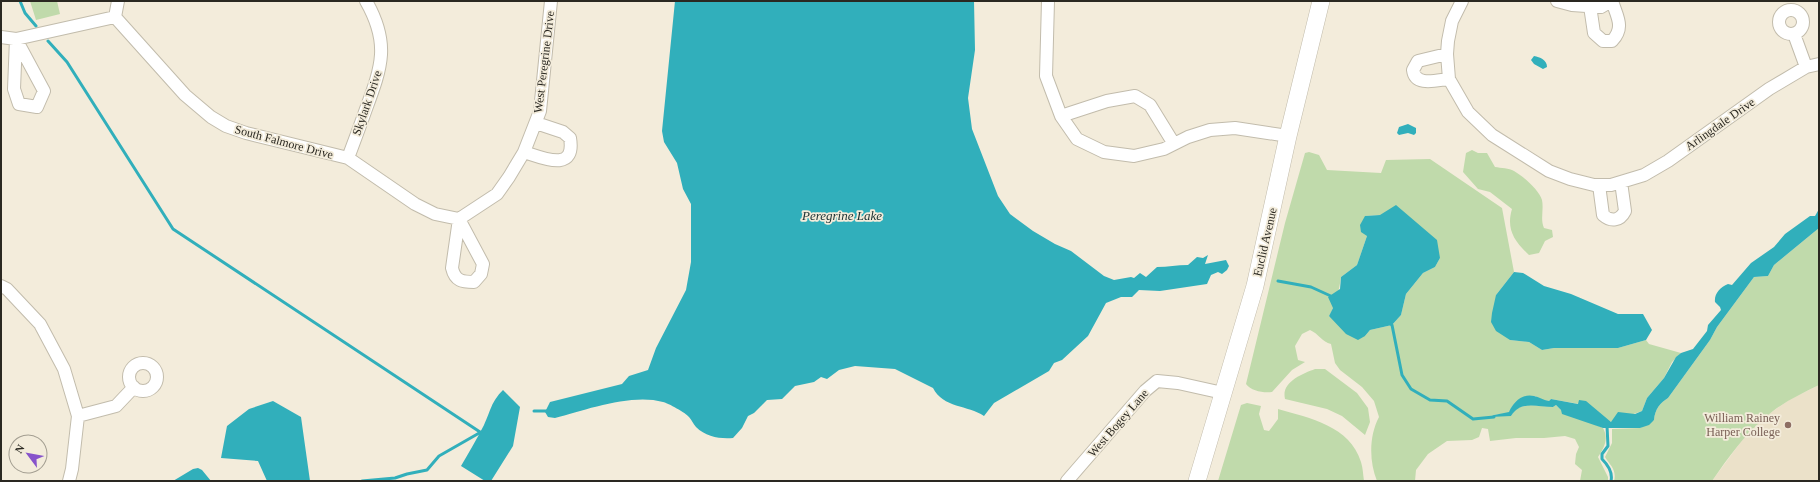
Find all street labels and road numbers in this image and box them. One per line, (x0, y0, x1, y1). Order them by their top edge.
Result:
street label: West Peregrine Drive (531, 10, 557, 114)
street label: Skylark Drive (349, 69, 385, 137)
street label: Arlingdale Drive (1683, 95, 1757, 153)
street label: South Falmore Drive (233, 122, 335, 162)
street label: Euclid Avenue (1250, 206, 1280, 278)
street label: West Bogey Lane (1085, 386, 1151, 460)

